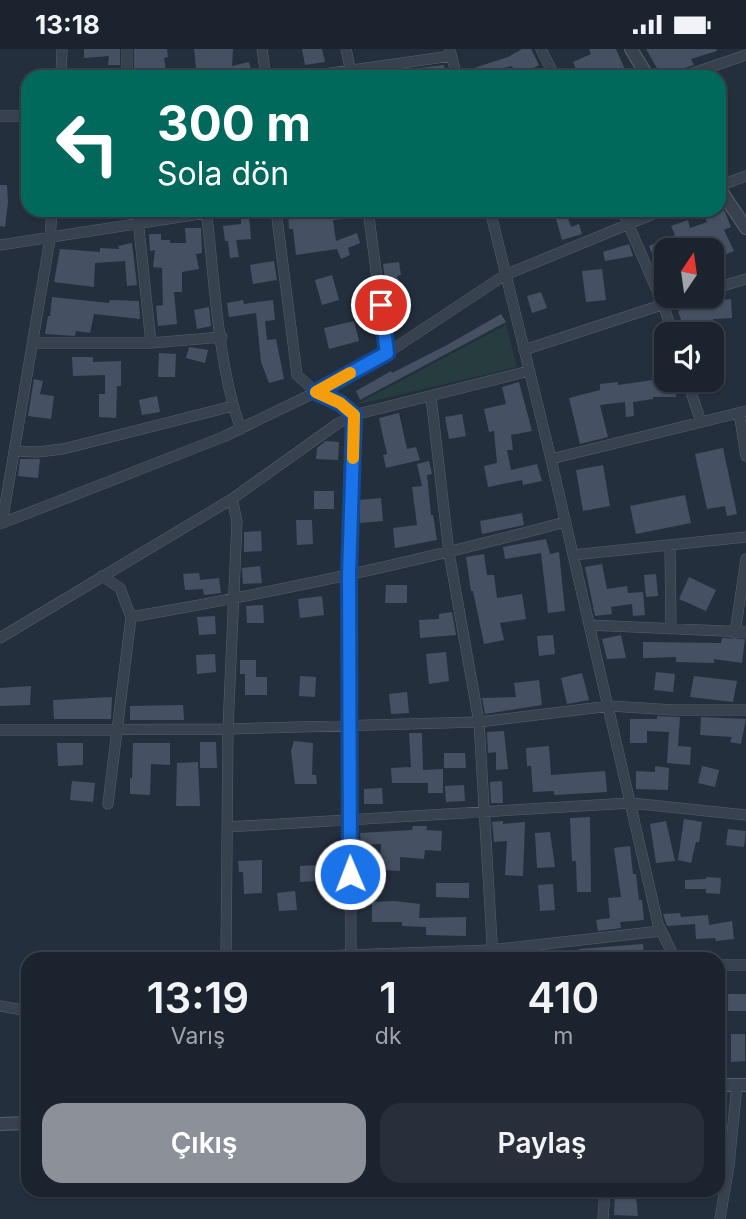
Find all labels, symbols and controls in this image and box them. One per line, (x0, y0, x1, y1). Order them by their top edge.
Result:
text: 13:18 (35, 9, 100, 40)
text: 300 m (157, 94, 311, 153)
icon: left (42, 98, 133, 189)
text: Sola dön (157, 154, 289, 193)
north arrow (654, 238, 724, 308)
map controls (654, 238, 724, 392)
pin (351, 275, 411, 335)
icon: arrive (362, 286, 400, 324)
button: sound (654, 322, 724, 392)
position arrow (313, 837, 387, 911)
text: 13:19 (147, 972, 249, 1023)
text: 1 (379, 972, 397, 1023)
text: 410 (527, 972, 599, 1023)
text: Varış (171, 1022, 225, 1050)
text: dk (375, 1022, 402, 1050)
text: m (553, 1022, 573, 1050)
button: Çıkış (42, 1103, 366, 1183)
button: Paylaş (380, 1103, 704, 1183)

